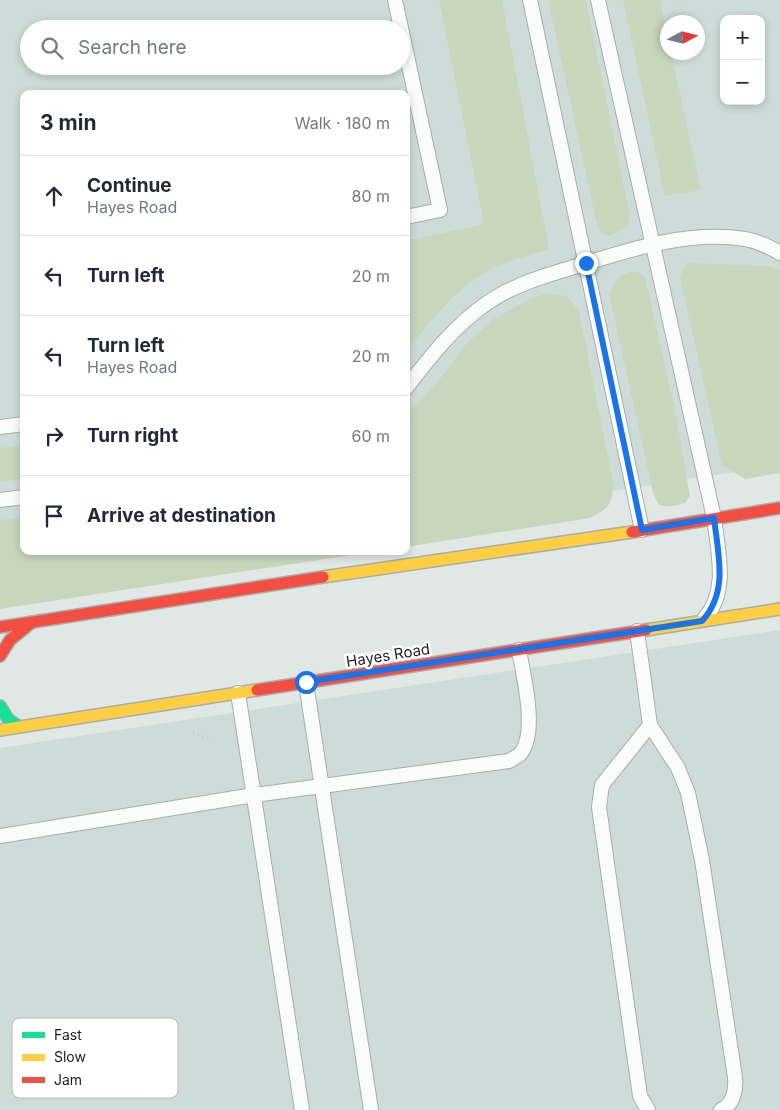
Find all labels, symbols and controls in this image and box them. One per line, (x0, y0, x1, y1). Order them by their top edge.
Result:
north arrow (660, 15, 705, 60)
map controls (720, 15, 765, 105)
button: + (720, 15, 765, 60)
search box (20, 20, 410, 75)
icon: search (38, 34, 66, 62)
text: Search here (78, 36, 187, 59)
button: − (720, 60, 765, 105)
text: 3 min (40, 110, 96, 135)
text: Walk · 180 m (295, 113, 390, 133)
text: Continue (87, 174, 172, 197)
icon: ahead (40, 182, 68, 210)
text: 80 m (351, 186, 390, 206)
text: Hayes Road (87, 197, 177, 217)
route end (575, 252, 598, 275)
icon: left (40, 262, 68, 290)
text: Turn left (87, 264, 165, 287)
text: 20 m (352, 266, 390, 286)
text: Turn left (87, 334, 165, 357)
icon: left (40, 342, 68, 370)
text: 20 m (352, 346, 390, 366)
text: Hayes Road (87, 357, 177, 377)
icon: right (40, 422, 68, 450)
text: Turn right (87, 424, 178, 447)
text: 60 m (351, 426, 390, 446)
icon: arrive (40, 502, 68, 530)
text: Arrive at destination (87, 504, 276, 527)
street label: Hayes Road (345, 639, 431, 671)
route start (295, 671, 318, 694)
legend (12, 1018, 178, 1098)
text: Fast (54, 1026, 82, 1043)
text: Slow (54, 1048, 86, 1065)
text: Jam (54, 1071, 82, 1088)

